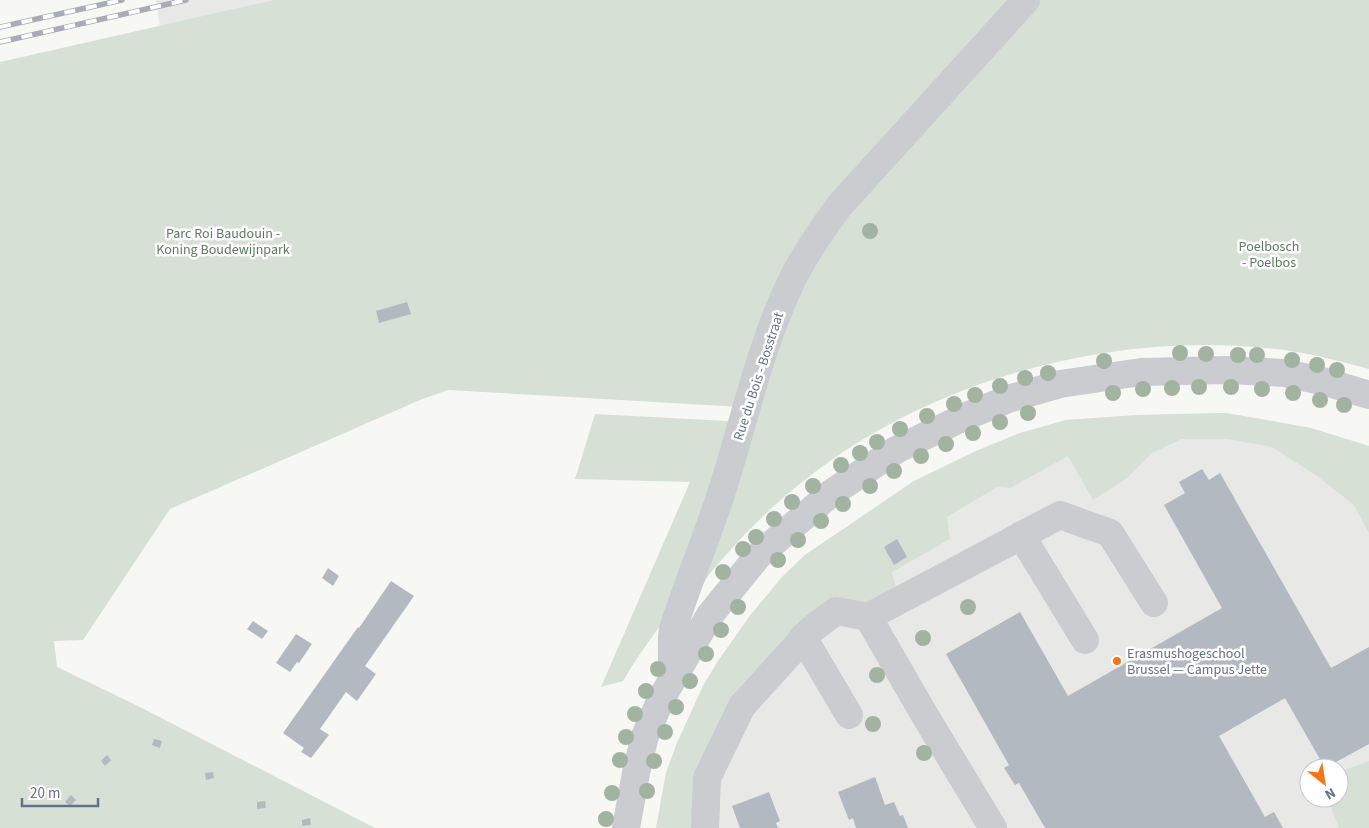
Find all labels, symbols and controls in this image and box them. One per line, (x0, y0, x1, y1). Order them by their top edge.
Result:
park label: Parc Roi Baudouin - Koning Boudewijnpark (156, 224, 290, 260)
park label: Poelbosch - Poelbos (1239, 237, 1299, 273)
street label: Rue du Bois - Bosstraat (729, 309, 789, 443)
place label: Erasmushogeschool Brussel — Campus Jette (1127, 644, 1267, 680)
marker: Erasmushogeschool Brussel — Campus Jette (1111, 655, 1123, 667)
north arrow (1299, 758, 1349, 808)
scale bar (22, 776, 99, 808)
text: N (1321, 782, 1339, 804)
text: 20 m (30, 783, 60, 804)

